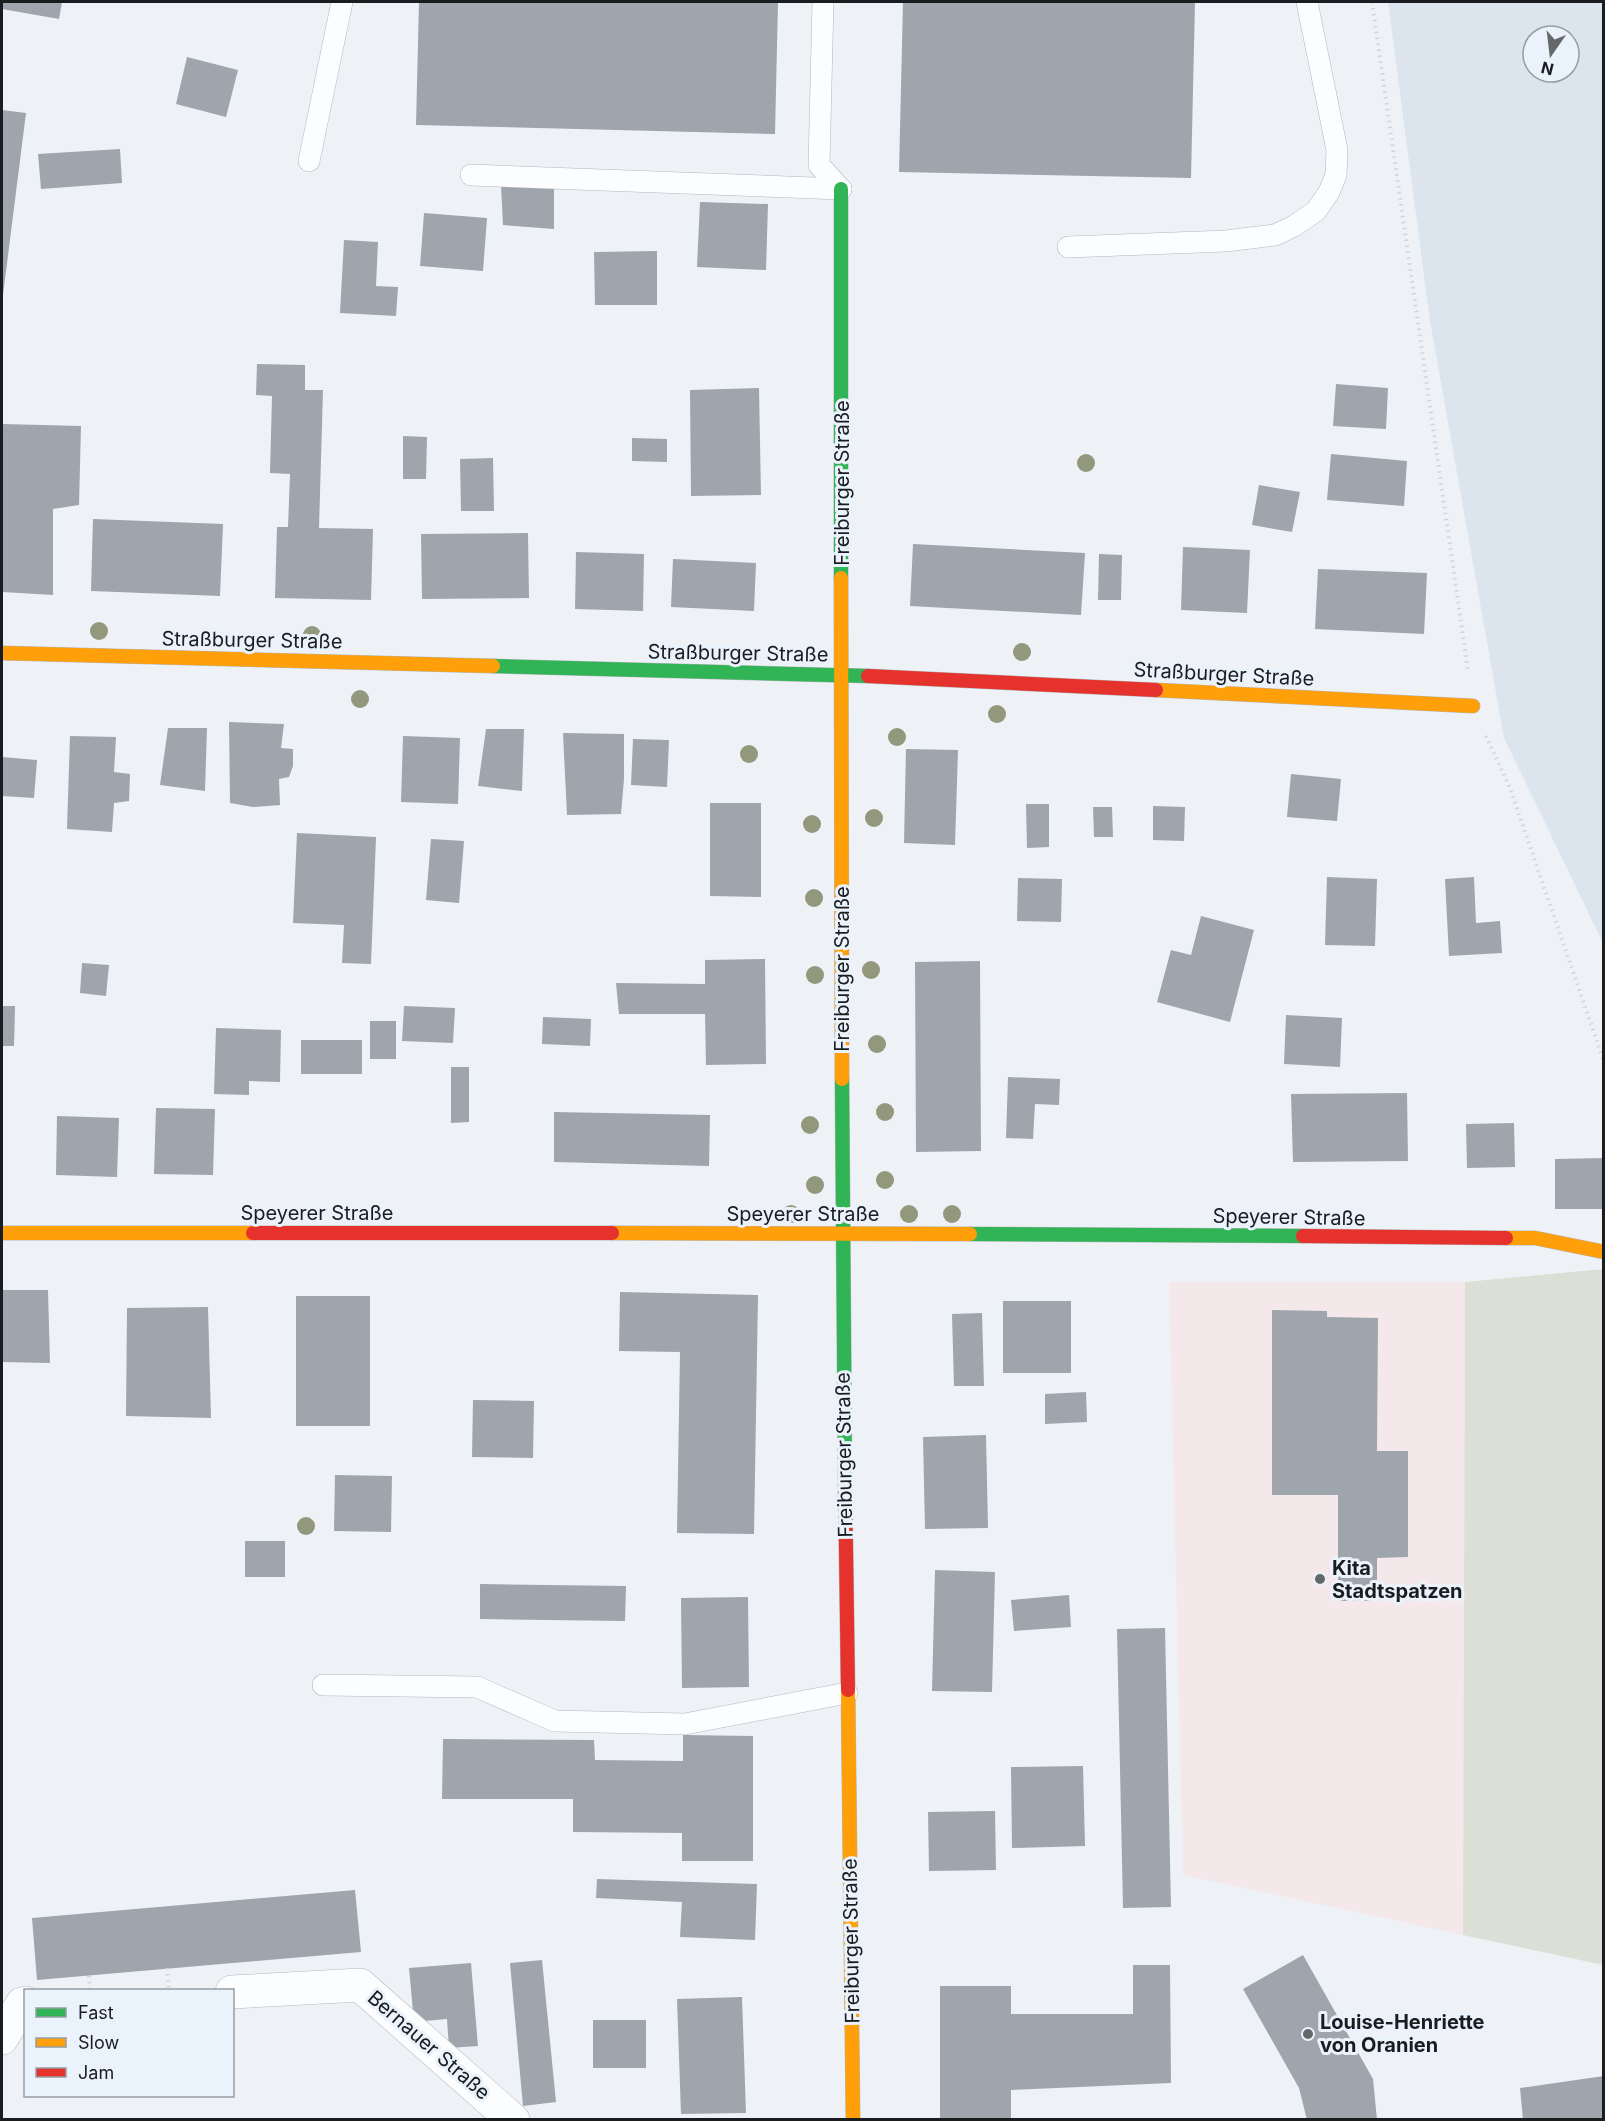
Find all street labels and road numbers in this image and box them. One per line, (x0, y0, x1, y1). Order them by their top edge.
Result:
street label: Freiburger Straße (830, 400, 854, 566)
street label: Straßburger Straße (161, 626, 343, 654)
street label: Straßburger Straße (647, 639, 829, 667)
street label: Straßburger Straße (1133, 657, 1315, 691)
street label: Freiburger Straße (830, 886, 854, 1052)
street label: Speyerer Straße (241, 1201, 394, 1225)
street label: Speyerer Straße (727, 1202, 880, 1226)
street label: Speyerer Straße (1212, 1204, 1366, 1230)
street label: Freiburger Straße (831, 1372, 857, 1538)
street label: Freiburger Straße (838, 1858, 864, 2024)
street label: Bernauer Straße (363, 1985, 495, 2105)

